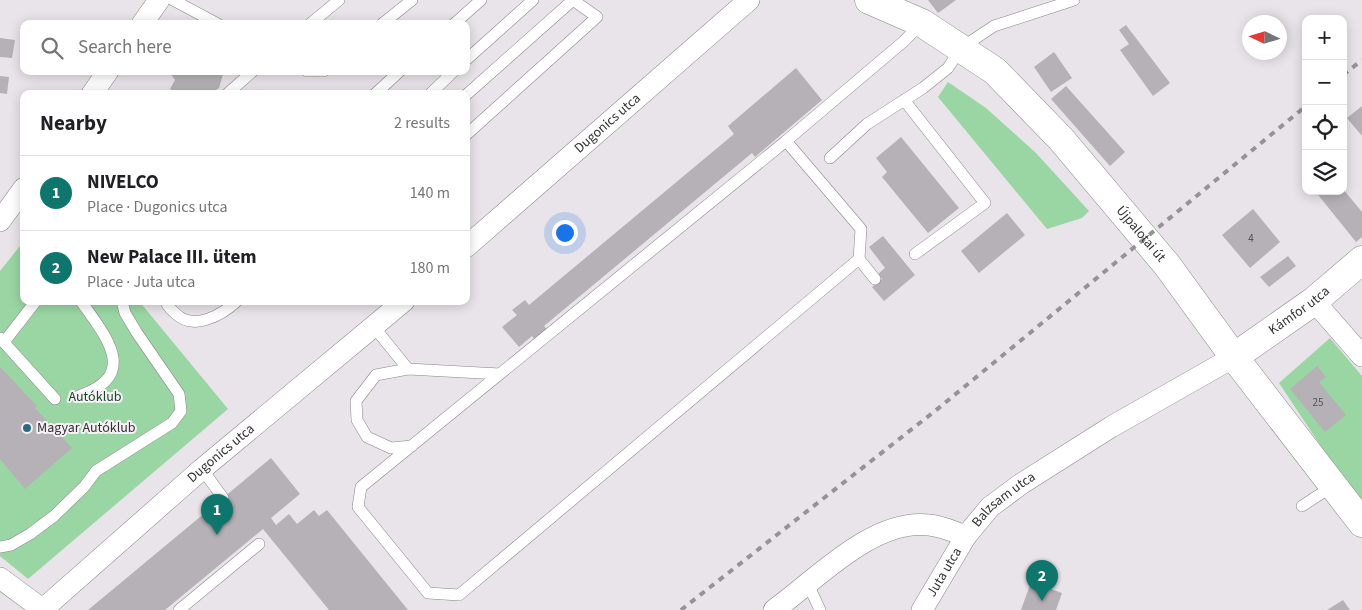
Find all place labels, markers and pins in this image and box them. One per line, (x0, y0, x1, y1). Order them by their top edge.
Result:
place label: Magyar Autóklub (37, 418, 136, 438)
marker: Magyar Autóklub (21, 422, 33, 434)
pin: 1 (201, 494, 233, 535)
pin: 2 (1026, 560, 1058, 601)

